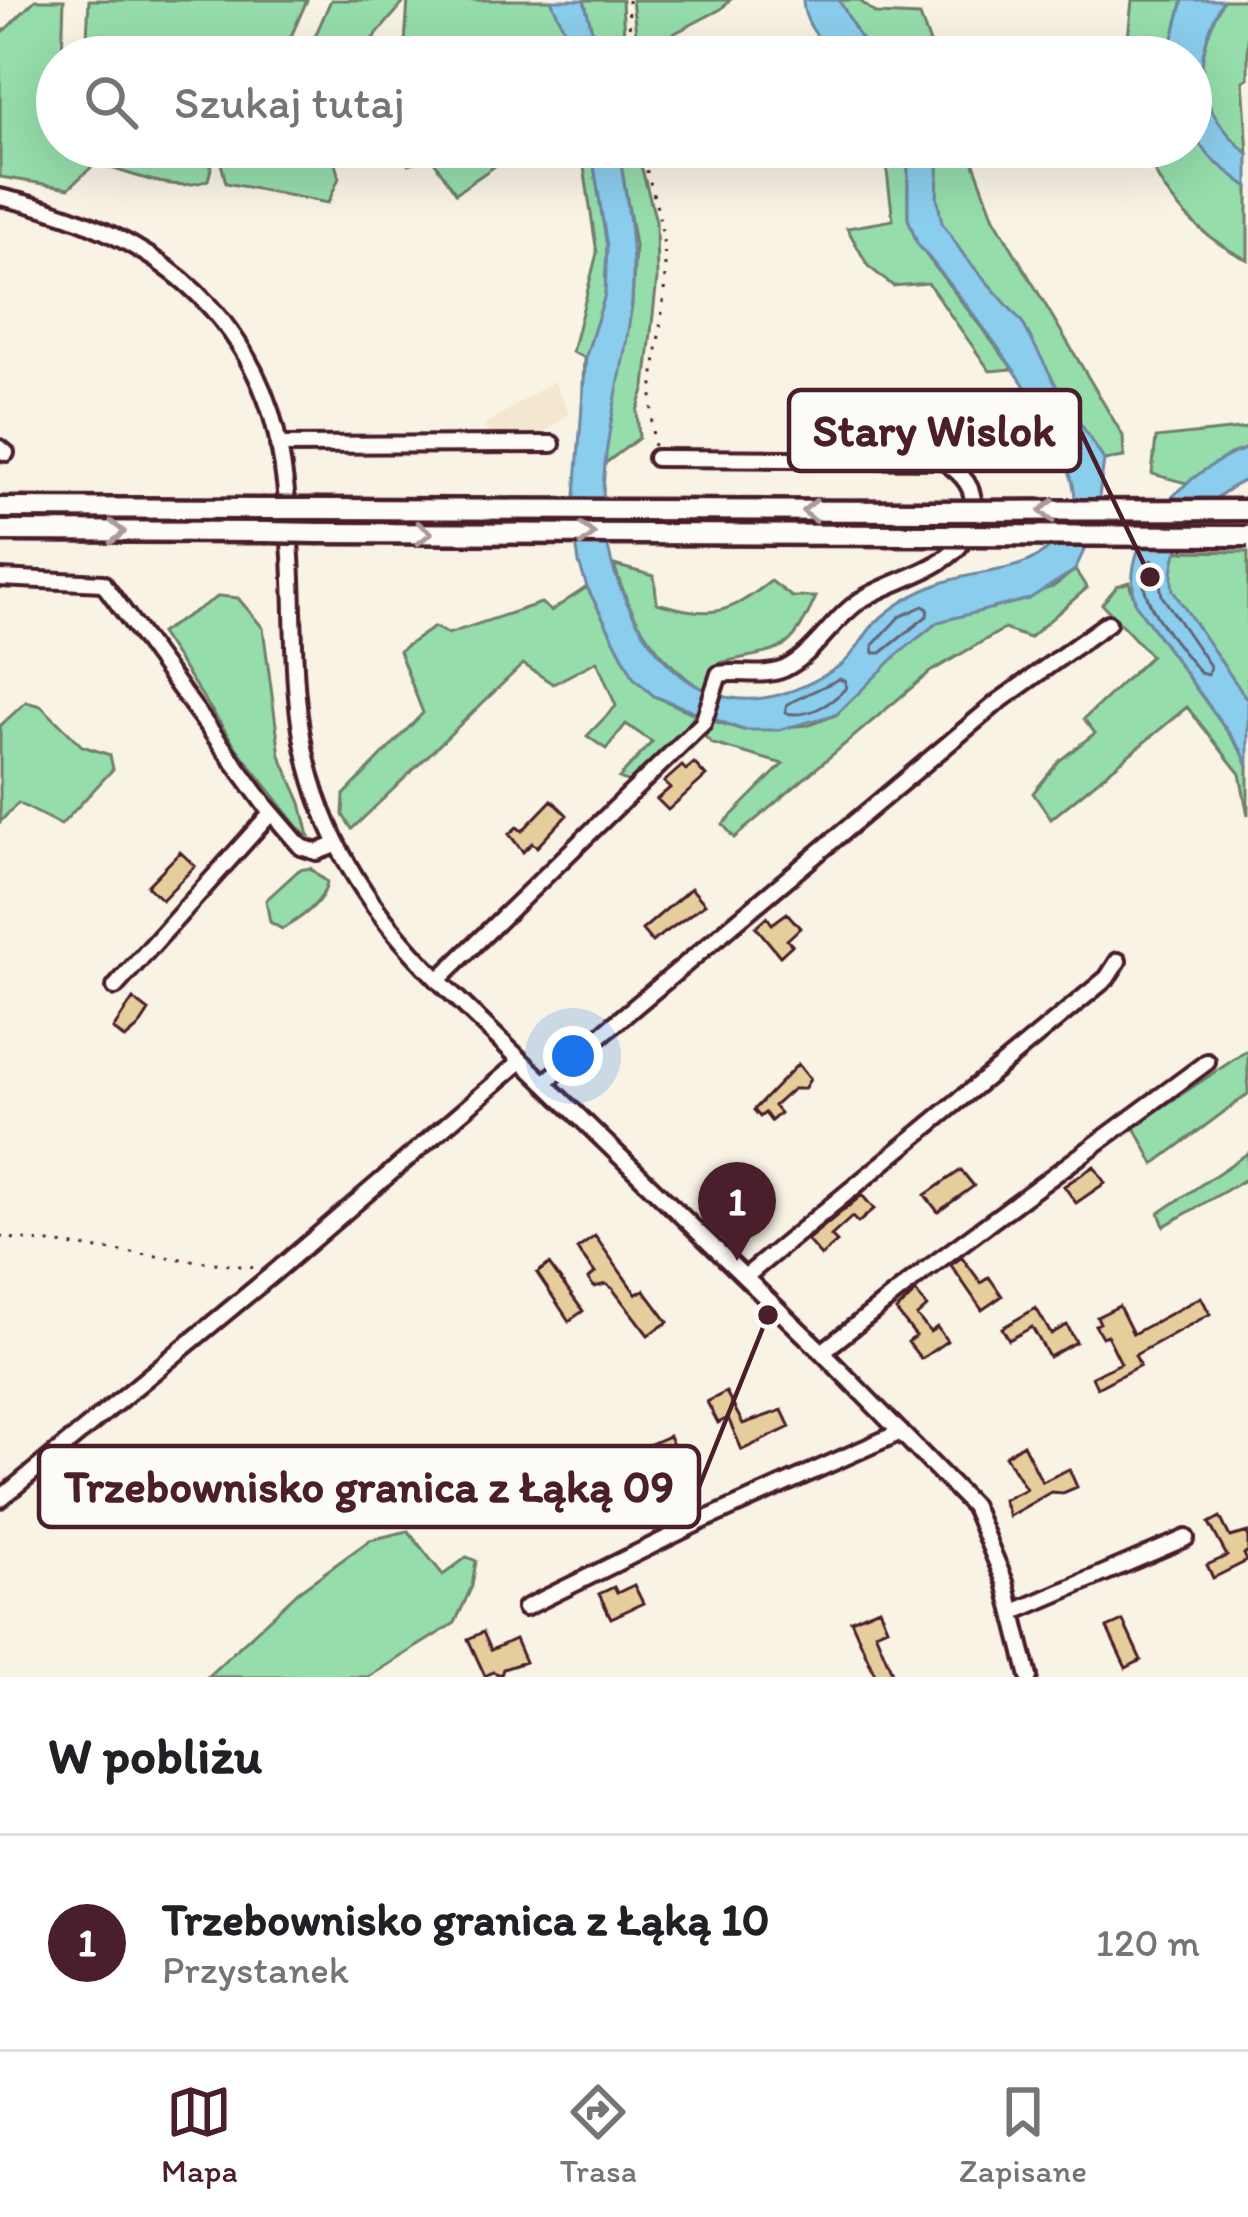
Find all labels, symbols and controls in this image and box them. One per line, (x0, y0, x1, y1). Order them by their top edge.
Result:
search box (36, 36, 1212, 168)
icon: search (78, 69, 144, 135)
text: Szukaj tutaj (174, 75, 405, 129)
callout: Stary Wislok (789, 390, 1080, 471)
text: Stary Wislok (813, 403, 1056, 457)
one-way arrow (800, 498, 818, 524)
one-way arrow (1037, 498, 1055, 524)
one-way arrow (109, 519, 127, 545)
one-way arrow (416, 520, 434, 546)
one-way arrow (578, 520, 597, 546)
your location (543, 1026, 603, 1086)
pin: 1 (698, 1162, 776, 1261)
callout: Trzebownisko granica z Łąką 09 (39, 1446, 699, 1527)
text: Trzebownisko granica z Łąką 09 (63, 1459, 674, 1513)
text: W pobliżu (48, 1725, 262, 1786)
text: Trzebownisko granica z Łąką 10 (162, 1892, 770, 1946)
text: 1 (78, 1919, 96, 1966)
text: 120 m (1096, 1919, 1200, 1966)
text: Przystanek (162, 1946, 349, 1993)
tab: Mapa (161, 2079, 238, 2190)
tab: Trasa (560, 2079, 637, 2190)
tab: Zapisane (959, 2079, 1087, 2190)

